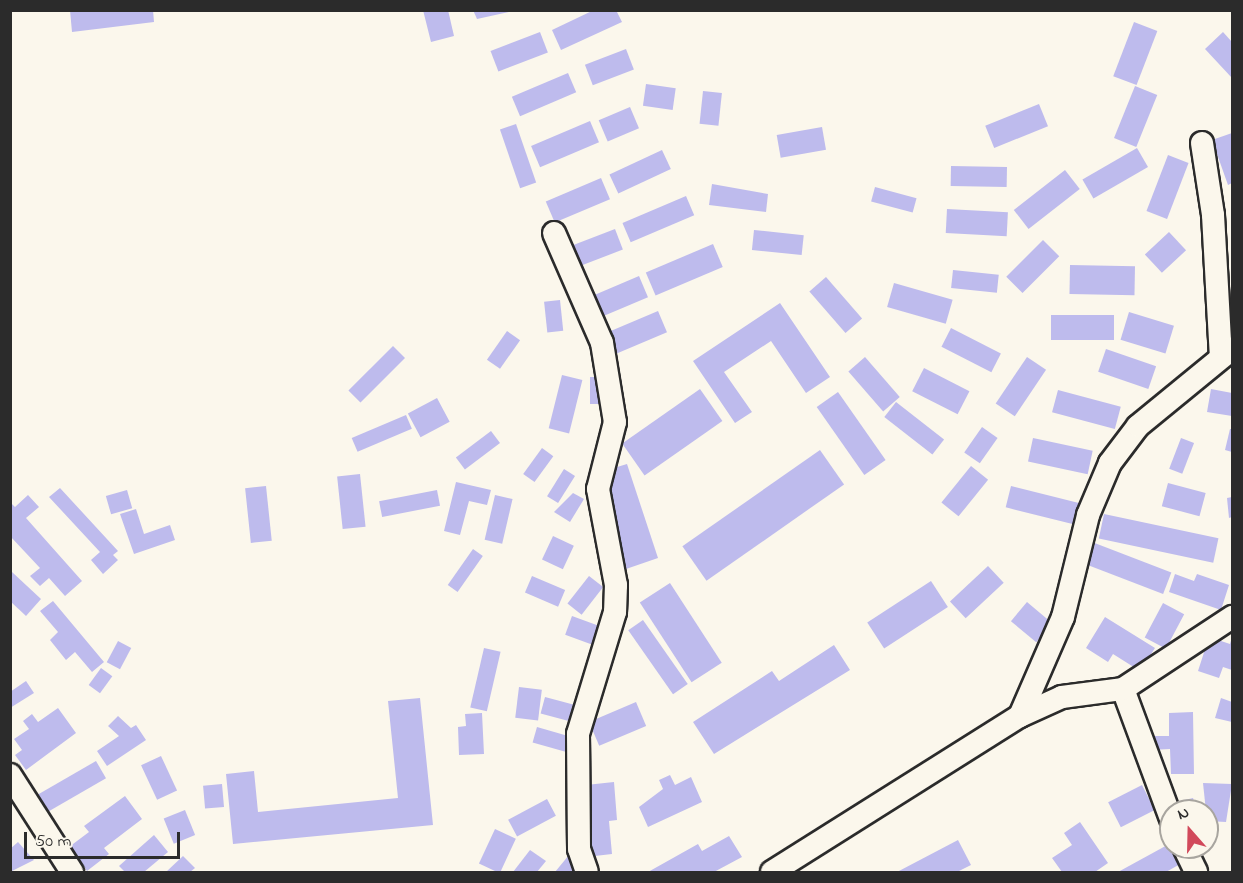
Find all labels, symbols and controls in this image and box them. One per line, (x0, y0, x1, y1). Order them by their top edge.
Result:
north arrow (1159, 799, 1219, 859)
text: N (1174, 801, 1193, 827)
scale bar (27, 820, 183, 858)
text: 50 m (35, 829, 72, 855)

